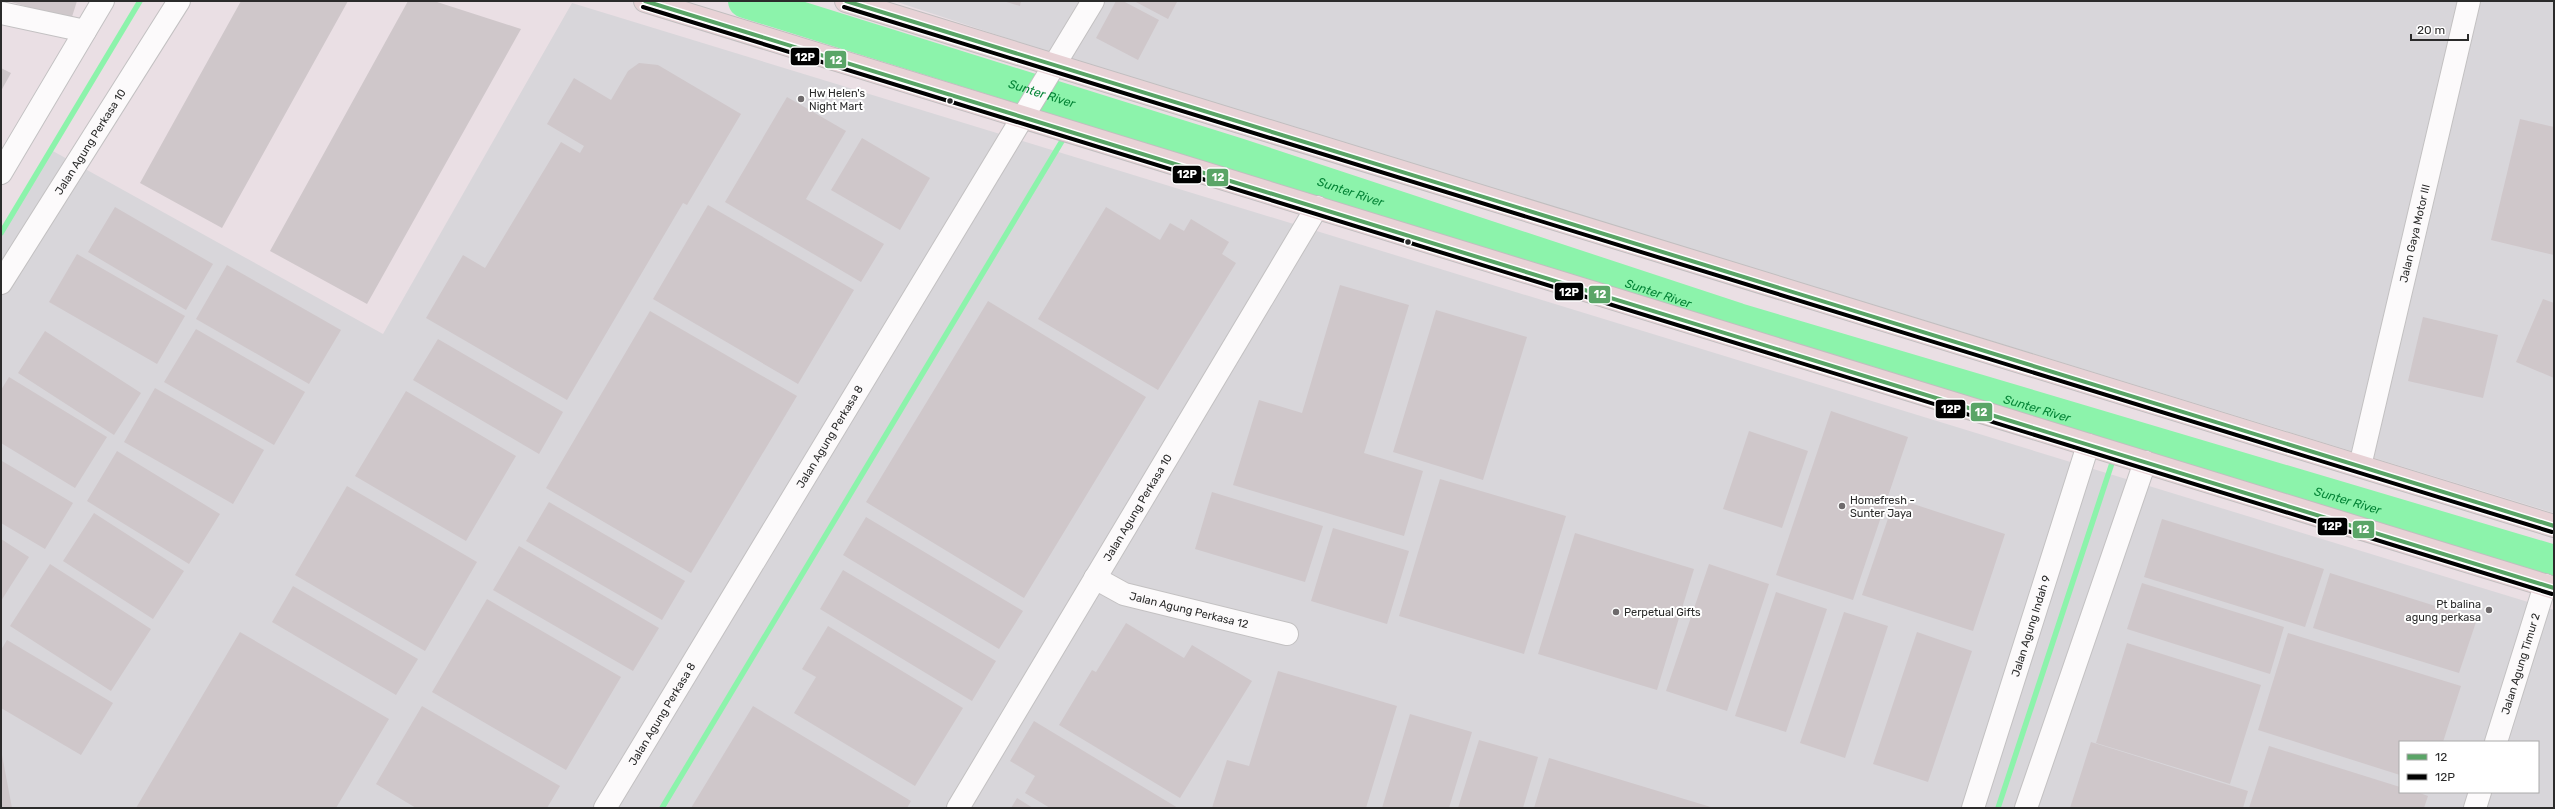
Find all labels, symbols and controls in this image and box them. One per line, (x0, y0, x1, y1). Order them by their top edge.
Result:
scale bar (2411, 16, 2468, 42)
text: 20 m (2417, 23, 2445, 37)
line badge: 12P (790, 47, 820, 66)
line badge: 12 (824, 50, 847, 69)
text: 12P (795, 51, 816, 64)
text: 12 (830, 54, 842, 67)
water label: Sunter River (1007, 77, 1077, 111)
street label: Jalan Agung Perkasa 10 (52, 87, 129, 197)
place label: Hw Helen's Night Mart (809, 87, 865, 113)
marker: Hw Helen's Night Mart (796, 94, 806, 104)
unlabelled marker (945, 96, 955, 106)
line badge: 12P (1172, 165, 1202, 184)
text: 12P (1177, 168, 1198, 181)
line badge: 12 (1206, 168, 1229, 187)
text: 12 (1212, 171, 1224, 184)
water label: Sunter River (1316, 175, 1386, 210)
street label: Jalan Gaya Motor III (2397, 183, 2433, 284)
unlabelled marker (1403, 237, 1413, 247)
water label: Sunter River (1623, 276, 1694, 311)
line badge: 12P (1554, 282, 1584, 301)
line badge: 12 (1588, 285, 1611, 304)
text: 12P (1559, 286, 1580, 299)
text: 12 (1594, 288, 1606, 301)
street label: Jalan Agung Perkasa 8 (794, 383, 866, 491)
water label: Sunter River (2002, 392, 2073, 425)
line badge: 12P (1935, 399, 1966, 419)
line badge: 12 (1970, 402, 1993, 422)
text: 12P (1941, 403, 1962, 416)
text: 12 (1975, 406, 1987, 419)
street label: Jalan Agung Perkasa 10 (1101, 452, 1175, 564)
water label: Sunter River (2313, 484, 2383, 517)
place label: Homefresh - Sunter Jaya (1850, 494, 1915, 520)
marker: Homefresh - Sunter Jaya (1837, 501, 1847, 511)
line badge: 12P (2317, 517, 2348, 536)
text: 12P (2322, 520, 2343, 533)
line badge: 12 (2352, 520, 2375, 539)
text: 12 (2357, 523, 2369, 536)
street label: Jalan Agung Indah 9 (2009, 574, 2053, 678)
street label: Jalan Agung Perkasa 12 (1128, 590, 1250, 631)
place label: Pt balina agung perkasa (2406, 598, 2481, 624)
marker: Pt balina agung perkasa (2484, 605, 2494, 615)
place label: Perpetual Gifts (1624, 606, 1701, 619)
marker: Perpetual Gifts (1611, 607, 1621, 617)
street label: Jalan Agung Timur 2 (2499, 612, 2543, 716)
street label: Jalan Agung Perkasa 8 (626, 660, 698, 768)
legend (2399, 741, 2539, 793)
text: 12 (2435, 750, 2447, 764)
text: 12P (2435, 770, 2455, 784)

